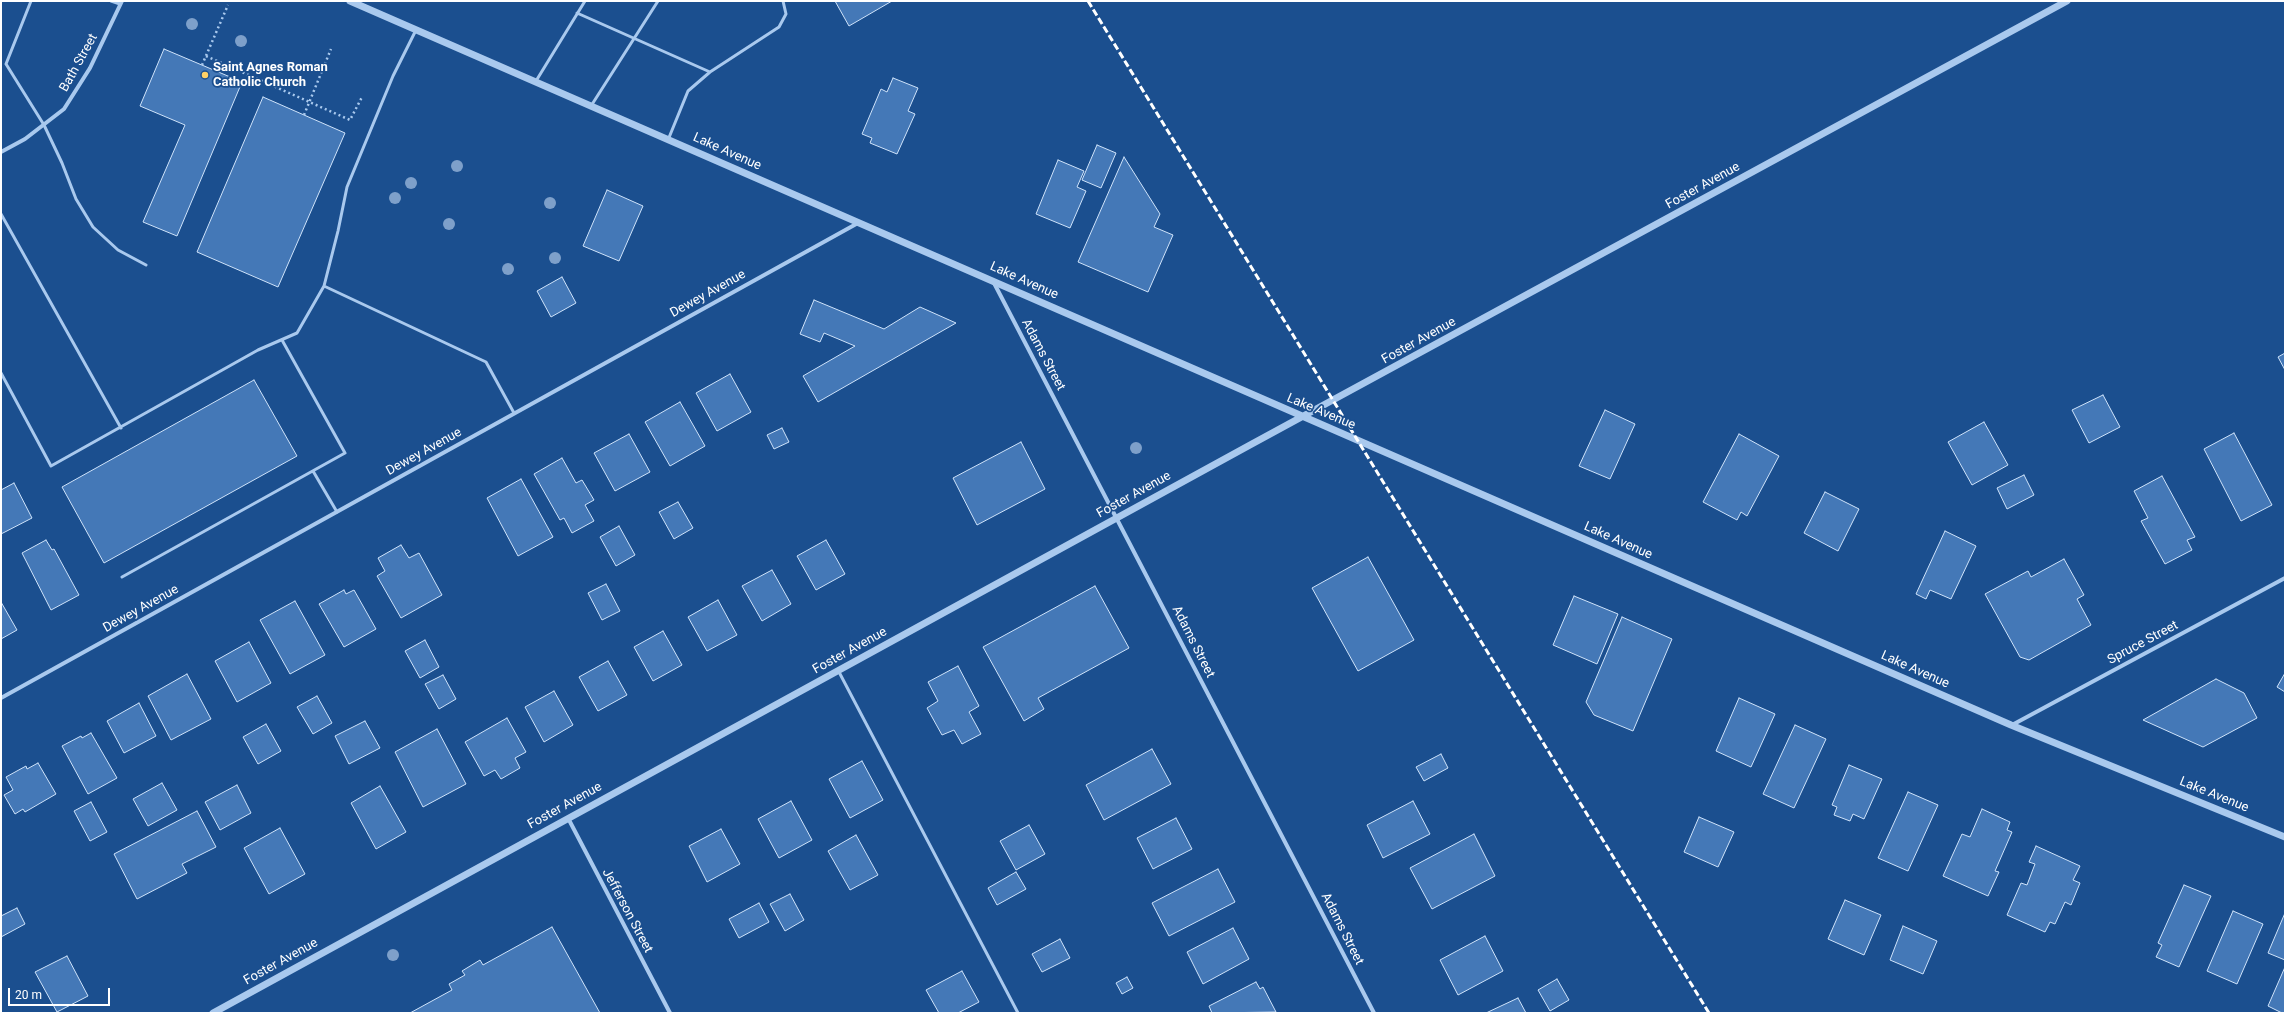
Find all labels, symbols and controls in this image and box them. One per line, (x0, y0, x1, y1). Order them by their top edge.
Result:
street label: Bath Street (57, 31, 101, 95)
place label: Saint Agnes Roman Catholic Church (213, 60, 328, 91)
marker: Saint Agnes Roman Catholic Church (200, 70, 210, 80)
street label: Lake Avenue (690, 130, 764, 174)
street label: Foster Avenue (1663, 159, 1743, 213)
street label: Lake Avenue (987, 259, 1061, 303)
street label: Dewey Avenue (668, 267, 748, 321)
street label: Foster Avenue (1379, 314, 1459, 368)
street label: Adams Street (1018, 317, 1068, 393)
street label: Lake Avenue (1284, 391, 1358, 433)
street label: Dewey Avenue (384, 425, 464, 479)
street label: Foster Avenue (1094, 468, 1174, 522)
street label: Lake Avenue (1581, 519, 1655, 563)
street label: Dewey Avenue (101, 582, 181, 636)
street label: Adams Street (1168, 603, 1218, 681)
street label: Spruce Street (2105, 618, 2181, 668)
street label: Foster Avenue (810, 624, 890, 678)
street label: Lake Avenue (1878, 648, 1952, 692)
street label: Lake Avenue (2177, 774, 2251, 816)
street label: Foster Avenue (525, 779, 605, 833)
street label: Jefferson Street (598, 866, 656, 956)
street label: Adams Street (1317, 890, 1367, 968)
street label: Foster Avenue (241, 935, 321, 989)
scale bar (10, 980, 112, 1006)
text: 20 m (15, 988, 42, 1002)

